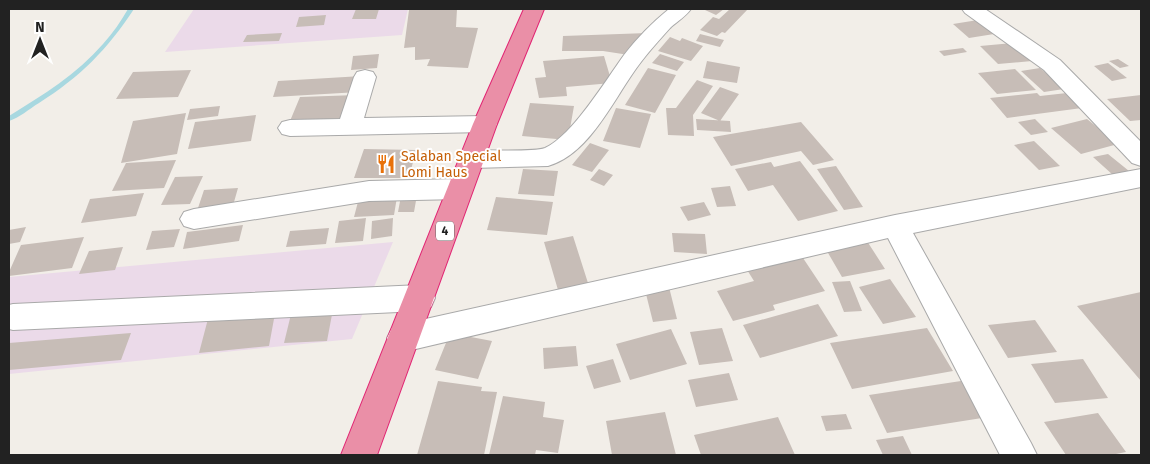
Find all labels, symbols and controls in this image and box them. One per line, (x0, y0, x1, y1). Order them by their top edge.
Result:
north arrow (15, 15, 65, 65)
text: N (35, 19, 45, 36)
place label: Salaban Special Lomi Haus (401, 148, 501, 181)
restaurant icon: Salaban Special Lomi Haus (375, 153, 397, 175)
road number: 4 (436, 222, 454, 240)

